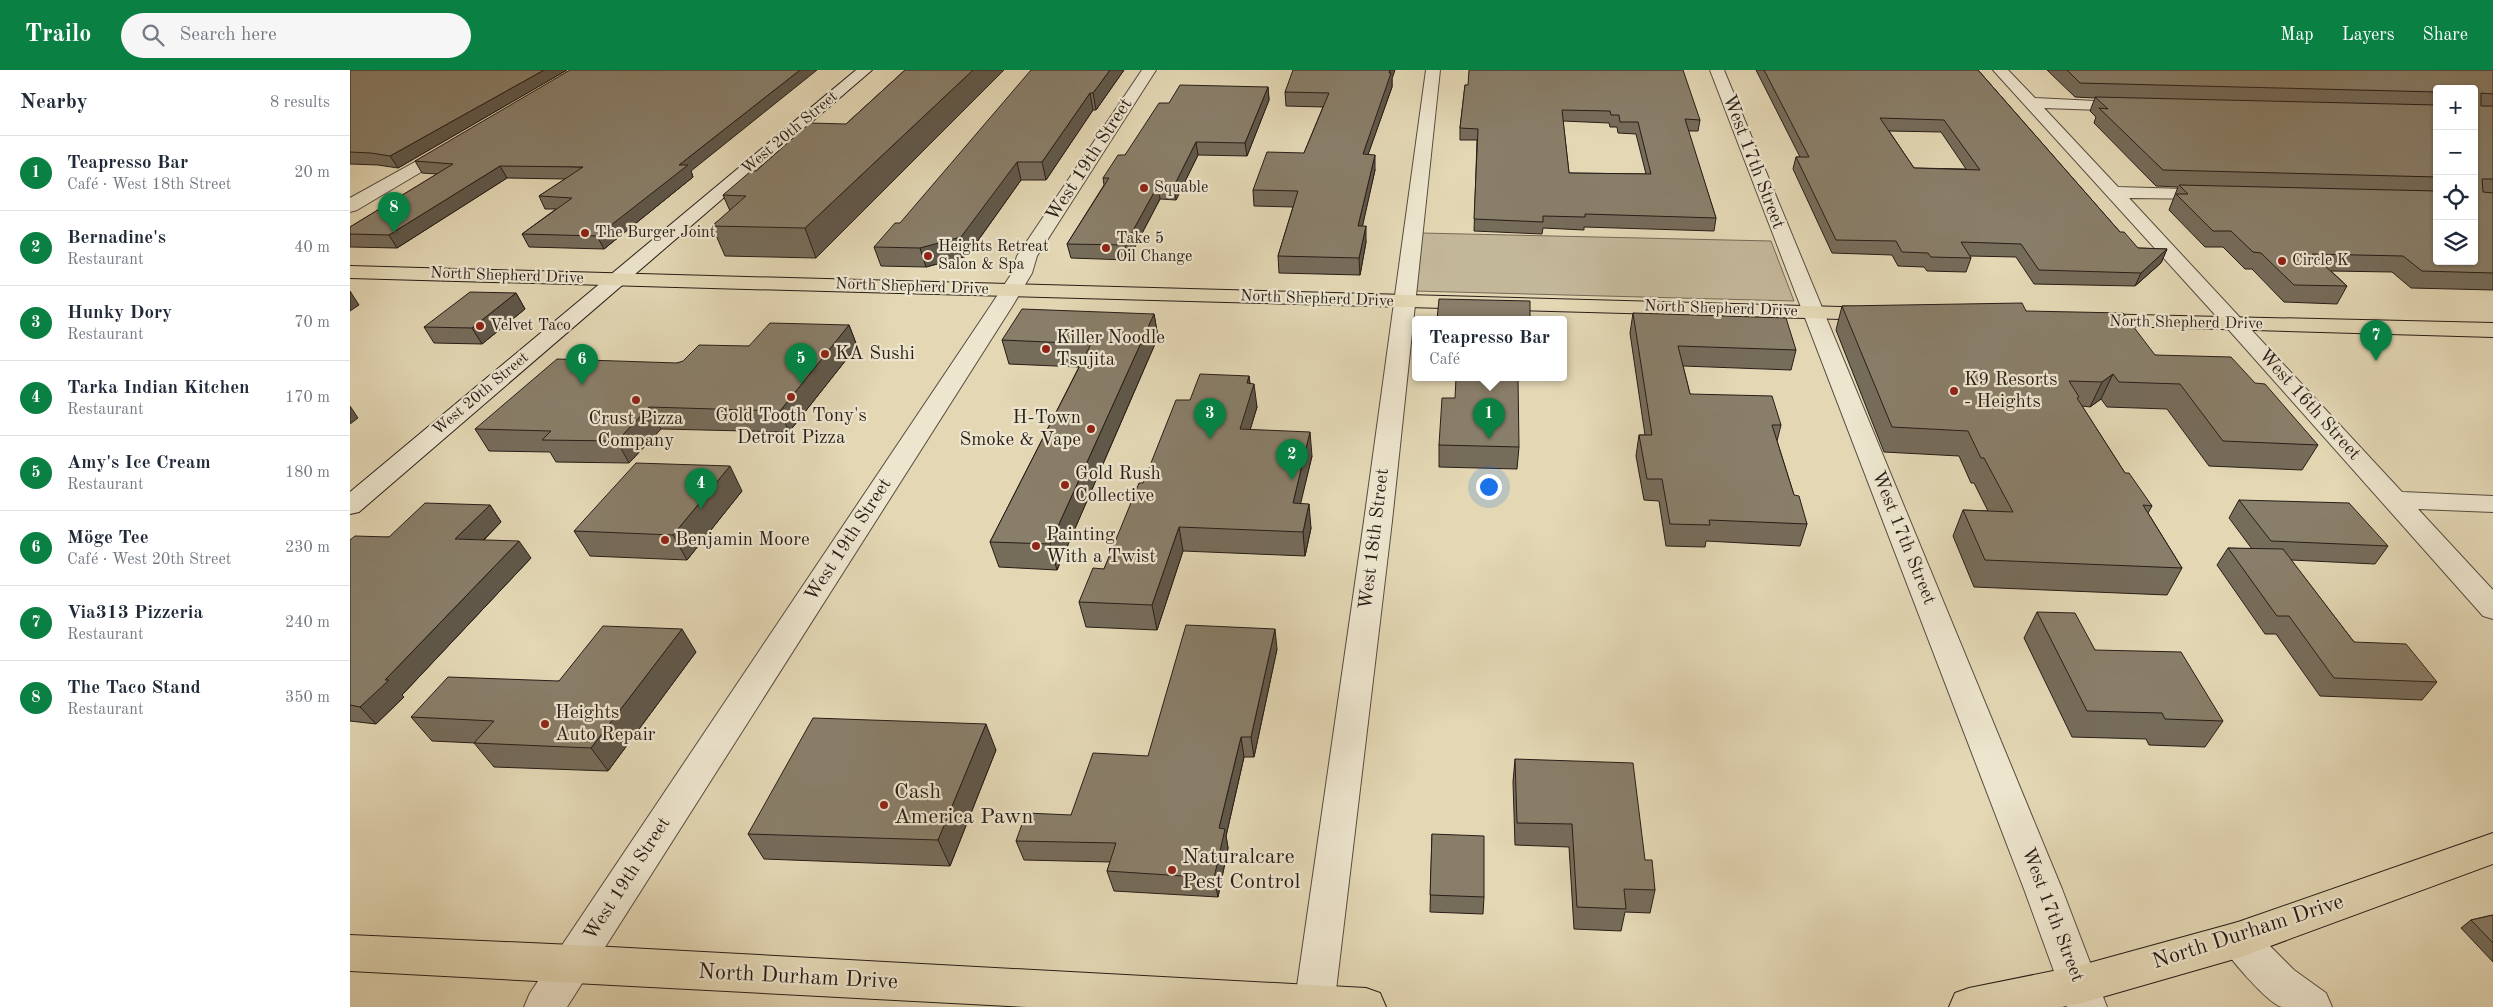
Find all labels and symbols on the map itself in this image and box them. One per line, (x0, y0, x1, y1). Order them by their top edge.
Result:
street label: West 20th Street (739, 88, 841, 178)
street label: West 17th Street (1719, 92, 1787, 232)
street label: West 19th Street (1043, 95, 1137, 225)
place label: Squable (1154, 180, 1208, 196)
marker: Squable (1138, 182, 1150, 194)
pin: 8 (378, 192, 410, 233)
place label: The Burger Joint (595, 225, 716, 241)
marker: The Burger Joint (579, 227, 591, 239)
place label: Take 5 Oil Change (1116, 231, 1192, 265)
place label: Heights Retreat Salon & Spa (938, 239, 1049, 273)
marker: Take 5 Oil Change (1100, 242, 1112, 254)
marker: Heights Retreat Salon & Spa (922, 250, 934, 262)
place label: Circle K (2292, 253, 2349, 269)
marker: Circle K (2276, 255, 2288, 267)
street label: North Shepherd Drive (430, 265, 584, 287)
street label: North Shepherd Drive (835, 276, 989, 298)
street label: North Shepherd Drive (1240, 288, 1394, 310)
street label: North Shepherd Drive (1644, 298, 1798, 320)
street label: North Shepherd Drive (2109, 314, 2263, 332)
place label: Velvet Taco (490, 318, 571, 334)
marker: Velvet Taco (474, 320, 486, 332)
pin: 7 (2360, 320, 2392, 361)
place label: Killer Noodle Tsujita (1056, 329, 1165, 370)
pin: 5 (785, 343, 817, 384)
marker: Killer Noodle Tsujita (1040, 343, 1052, 355)
pin: 6 (566, 344, 598, 385)
place label: KA Sushi (835, 345, 915, 364)
street label: West 16th Street (2254, 346, 2364, 464)
marker: KA Sushi (819, 348, 831, 360)
street label: West 20th Street (430, 349, 532, 439)
place label: K9 Resorts - Heights (1964, 371, 2057, 412)
marker: K9 Resorts - Heights (1948, 385, 1960, 397)
marker: Gold Tooth Tony's Detroit Pizza (785, 391, 797, 403)
marker: Crust Pizza Company (630, 394, 642, 406)
pin: 3 (1194, 398, 1226, 439)
pin: 1 (1473, 398, 1505, 439)
place label: Gold Tooth Tony's Detroit Pizza (715, 407, 867, 448)
place label: H-Town Smoke & Vape (959, 409, 1081, 450)
place label: Crust Pizza Company (588, 410, 684, 451)
marker: H-Town Smoke & Vape (1085, 423, 1097, 435)
pin: 2 (1276, 439, 1308, 480)
place label: Gold Rush Collective (1075, 465, 1161, 506)
street label: West 18th Street (1357, 467, 1393, 611)
pin: 4 (685, 468, 717, 509)
street label: West 17th Street (1868, 469, 1938, 607)
your location (1476, 474, 1502, 500)
street label: West 19th Street (802, 475, 896, 605)
marker: Gold Rush Collective (1059, 479, 1071, 491)
place label: Painting With a Twist (1046, 526, 1156, 567)
place label: Benjamin Moore (675, 531, 810, 550)
marker: Benjamin Moore (659, 534, 671, 546)
marker: Painting With a Twist (1030, 540, 1042, 552)
place label: Heights Auto Repair (555, 704, 656, 745)
marker: Heights Auto Repair (539, 718, 551, 730)
place label: Cash America Pawn (894, 781, 1033, 828)
marker: Cash America Pawn (878, 799, 890, 811)
street label: West 19th Street (581, 814, 675, 944)
street label: West 17th Street (2018, 845, 2086, 985)
place label: Naturalcare Pest Control (1182, 846, 1301, 893)
marker: Naturalcare Pest Control (1166, 864, 1178, 876)
street label: North Durham Drive (2150, 891, 2346, 973)
street label: North Durham Drive (698, 961, 898, 993)

